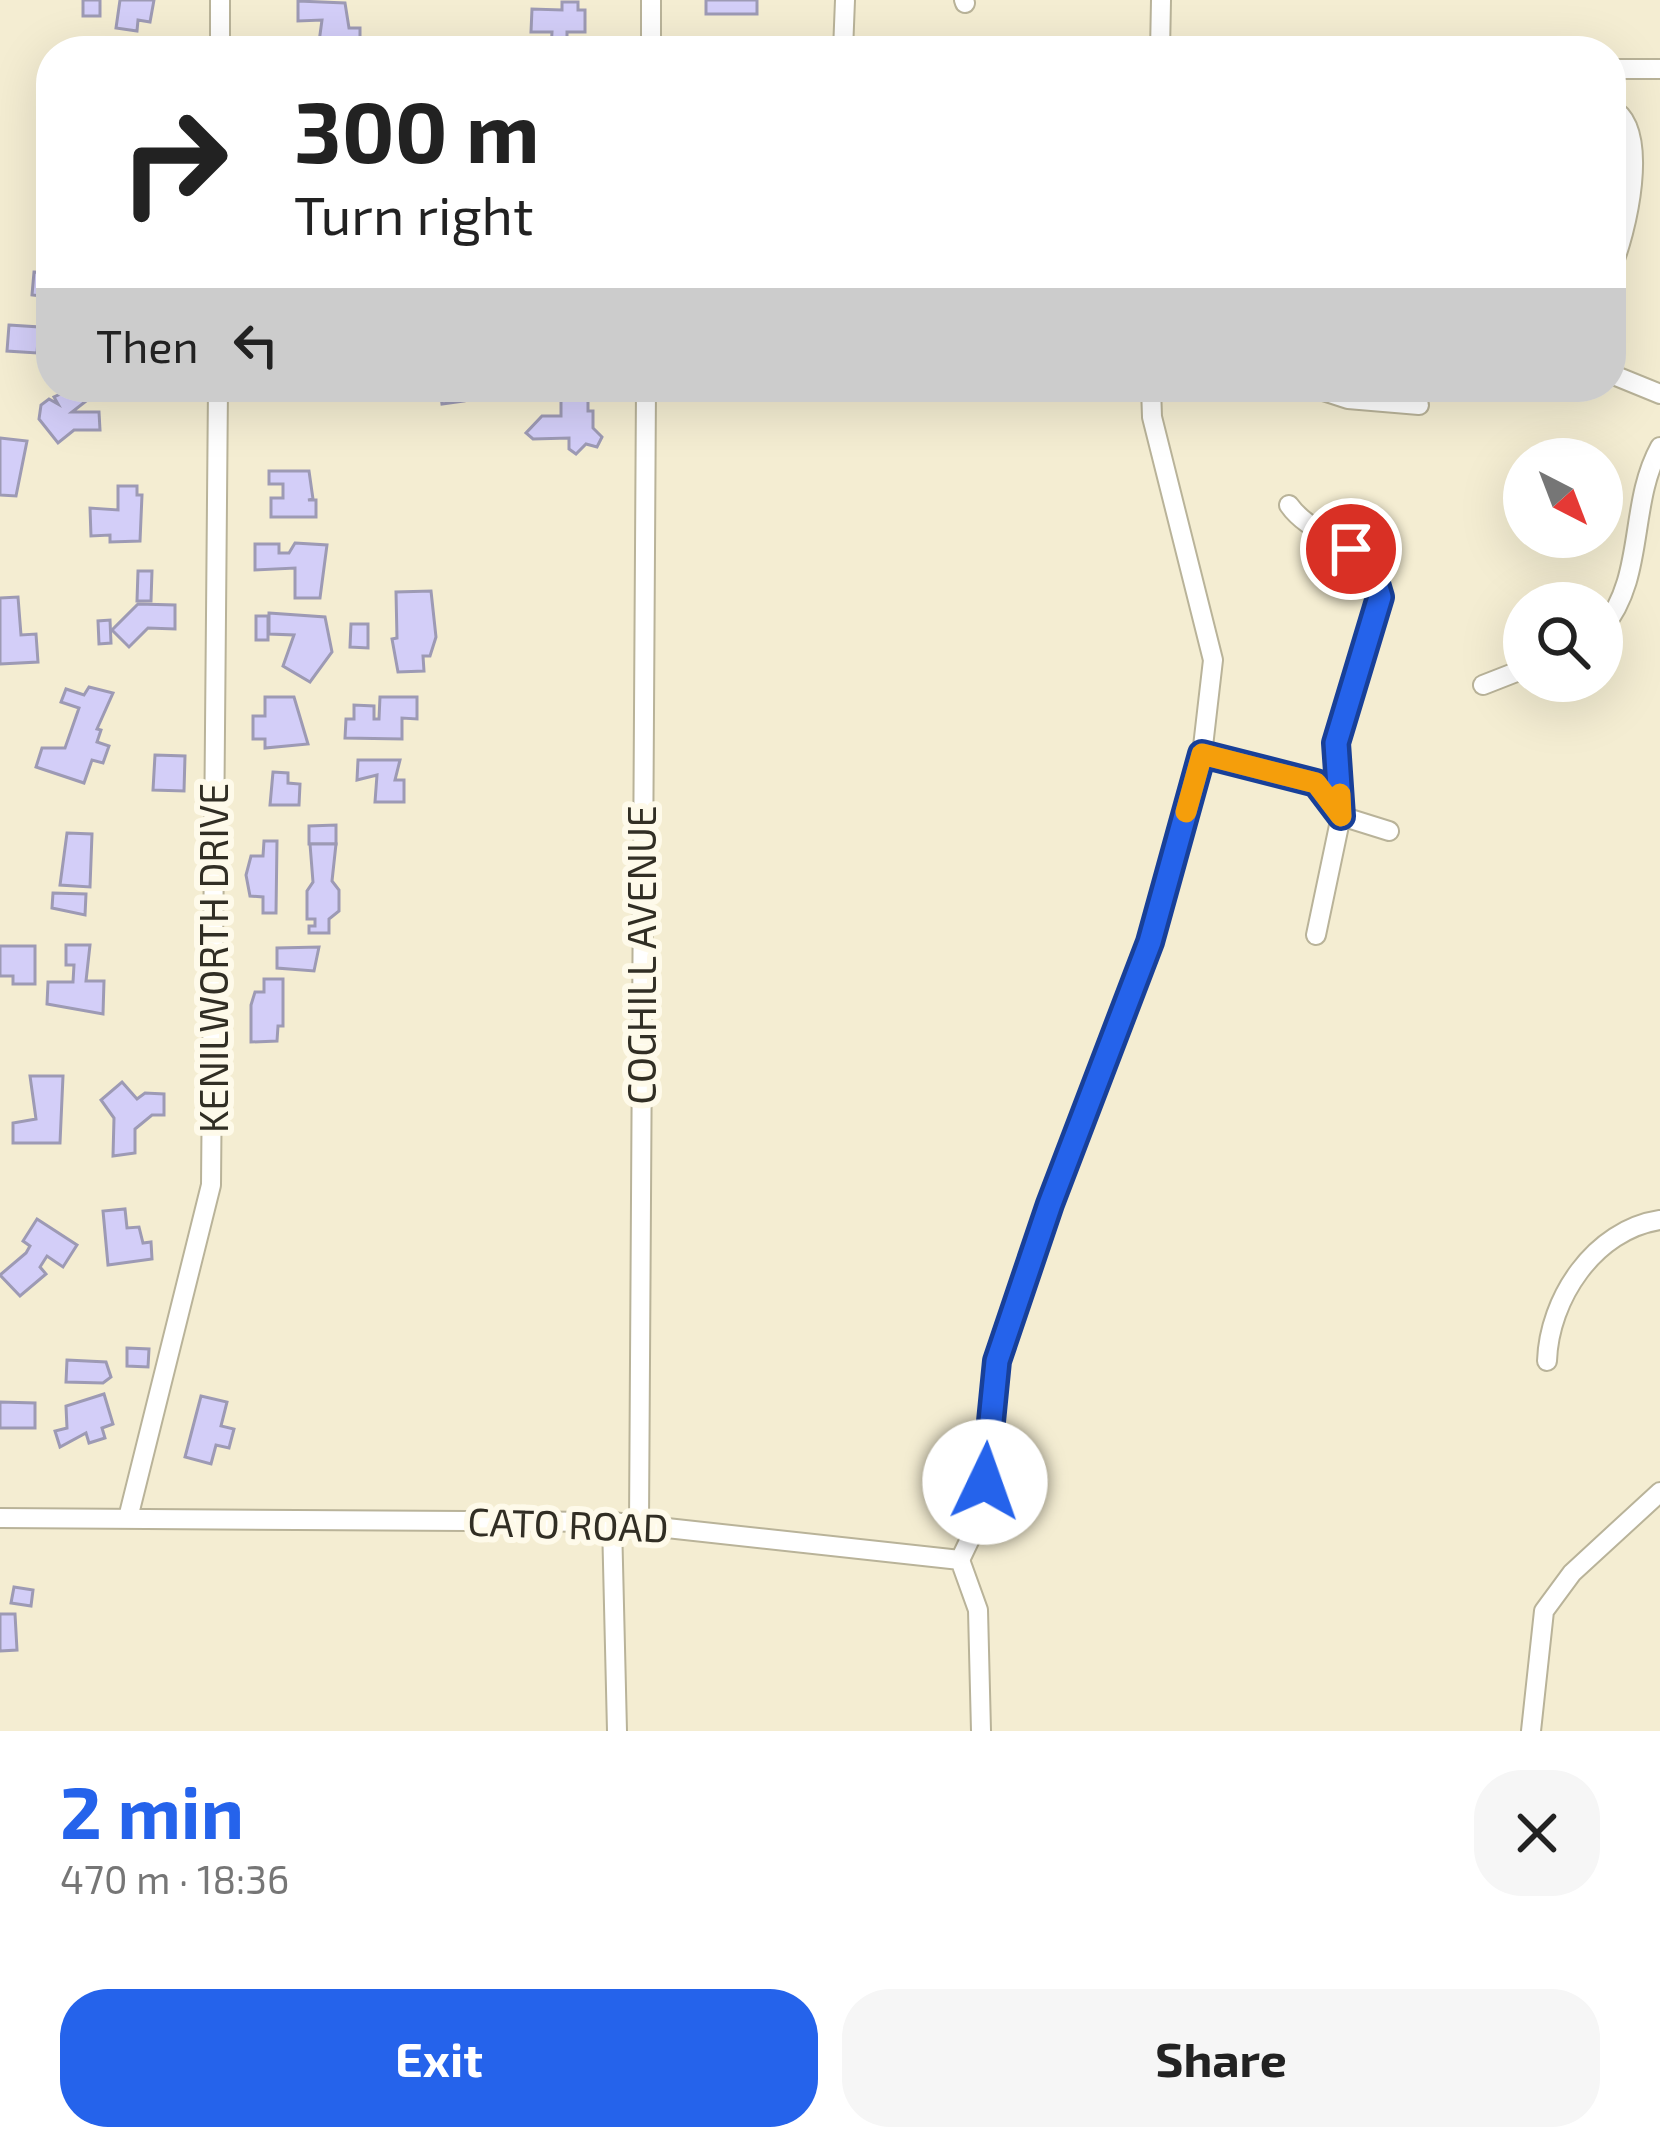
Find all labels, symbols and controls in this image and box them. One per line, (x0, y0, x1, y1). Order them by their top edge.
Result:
text: 300 m (294, 79, 540, 180)
icon: right (96, 84, 252, 240)
text: Turn right (294, 181, 534, 246)
icon: left (223, 312, 289, 378)
text: Then (96, 318, 199, 372)
north arrow (1503, 438, 1623, 558)
map controls (1503, 438, 1623, 702)
pin (1300, 498, 1402, 600)
icon: arrive (1318, 516, 1384, 582)
button: search (1503, 582, 1623, 702)
street label: KENILWORTH DRIVE (189, 783, 236, 1133)
street label: COGHILL AVENUE (617, 805, 664, 1105)
position arrow (922, 1419, 1048, 1545)
street label: CATO ROAD (467, 1497, 669, 1550)
text: 2 min (60, 1767, 244, 1853)
button: close (1474, 1770, 1600, 1896)
text: 470 m · 18:36 (60, 1855, 289, 1902)
button: Exit (60, 1989, 818, 2127)
button: Share (842, 1989, 1600, 2127)

